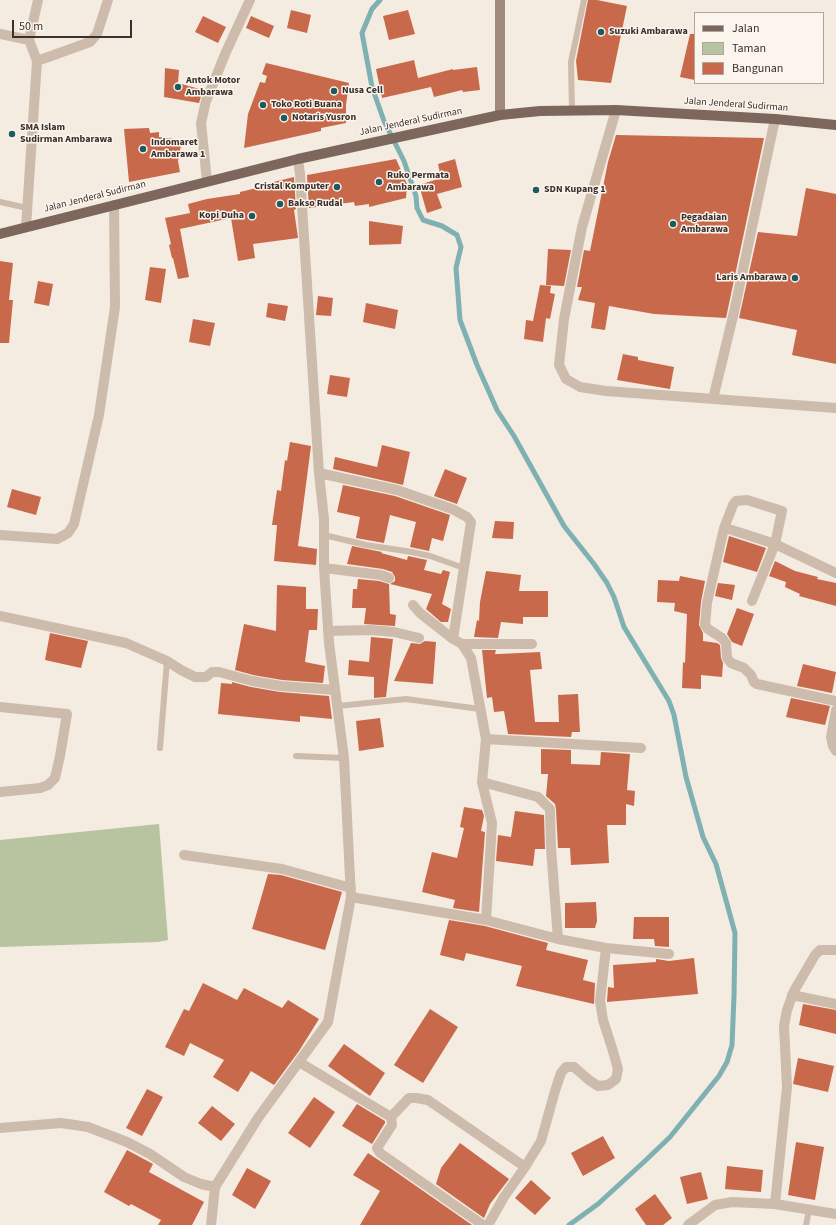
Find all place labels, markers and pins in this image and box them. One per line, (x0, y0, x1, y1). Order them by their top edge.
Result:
place label: Suzuki Ambarawa (609, 26, 688, 38)
marker: Suzuki Ambarawa (596, 27, 606, 37)
place label: Antok Motor Ambarawa (186, 75, 240, 98)
marker: Antok Motor Ambarawa (173, 82, 183, 92)
place label: Nusa Cell (342, 85, 383, 97)
marker: Nusa Cell (329, 86, 339, 96)
place label: Toko Roti Buana (271, 99, 342, 111)
marker: Toko Roti Buana (258, 100, 268, 110)
place label: Notaris Yusron (292, 112, 356, 124)
marker: Notaris Yusron (279, 113, 289, 123)
place label: SMA Islam Sudirman Ambarawa (20, 122, 112, 146)
marker: SMA Islam Sudirman Ambarawa (7, 129, 17, 139)
place label: Indomaret Ambarawa 1 (151, 137, 205, 160)
marker: Indomaret Ambarawa 1 (138, 144, 148, 154)
place label: Ruko Permata Ambarawa (387, 170, 449, 194)
marker: Ruko Permata Ambarawa (374, 177, 384, 187)
place label: Cristal Komputer (254, 181, 329, 193)
marker: Cristal Komputer (332, 182, 342, 192)
place label: SDN Kupang 1 (544, 184, 605, 196)
marker: SDN Kupang 1 (531, 185, 541, 195)
place label: Bakso Rudal (288, 198, 342, 210)
marker: Bakso Rudal (275, 199, 285, 209)
place label: Kopi Duha (199, 210, 244, 222)
marker: Kopi Duha (247, 211, 257, 221)
place label: Pegadaian Ambarawa (681, 212, 728, 236)
marker: Pegadaian Ambarawa (668, 219, 678, 229)
place label: Laris Ambarawa (716, 272, 787, 284)
marker: Laris Ambarawa (790, 273, 800, 283)

